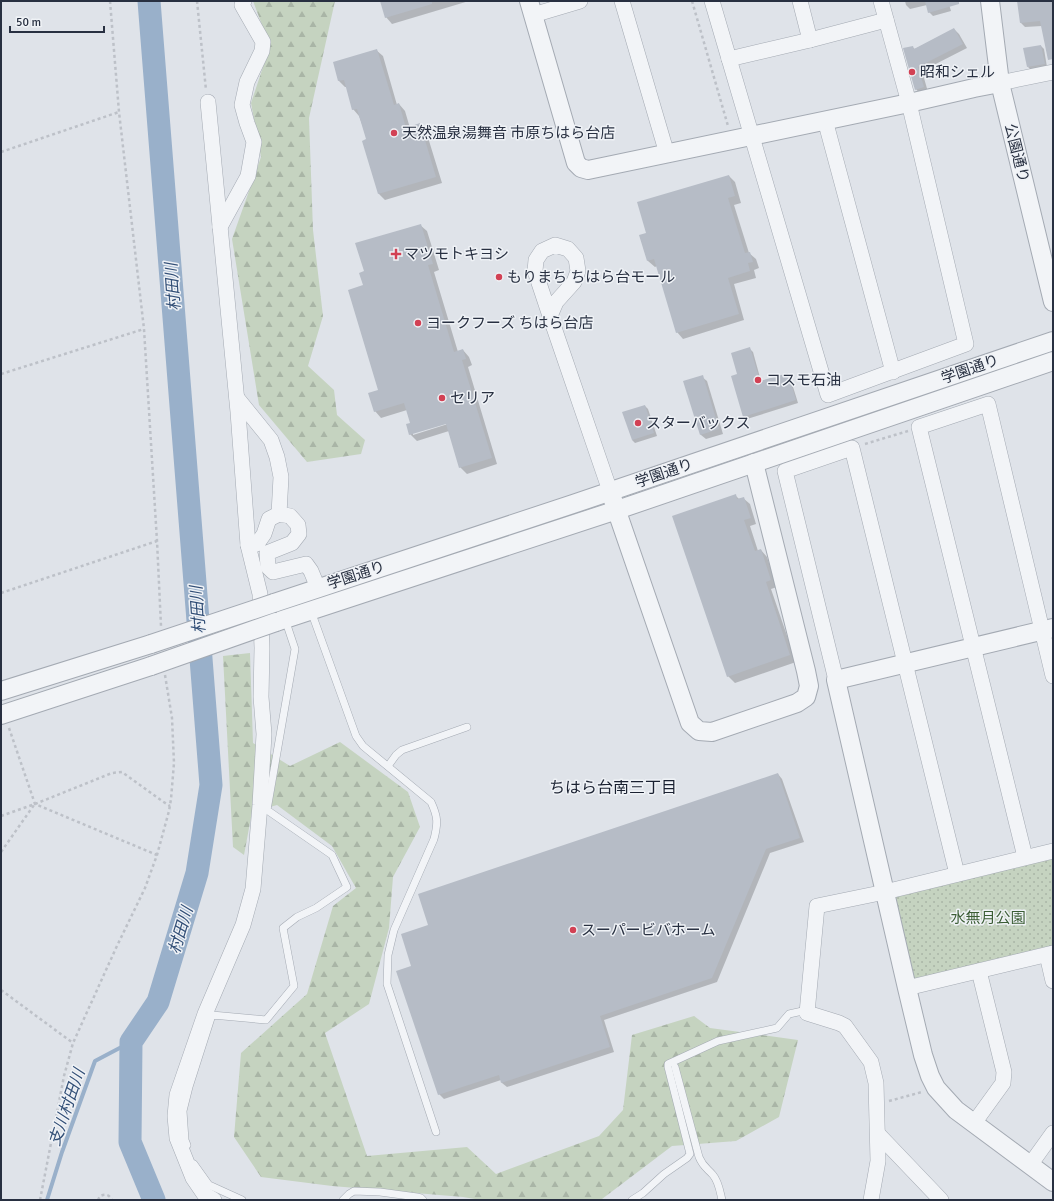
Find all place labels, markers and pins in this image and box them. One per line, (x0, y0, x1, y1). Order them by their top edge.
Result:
place label: 昭和シェル (920, 63, 995, 81)
marker: 昭和シェル (907, 67, 917, 77)
place label: 天然温泉湯舞音 市原ちはら台店 (402, 124, 615, 142)
marker: 天然温泉湯舞音 市原ちはら台店 (389, 128, 399, 138)
place label: マツモトキヨシ (404, 245, 509, 263)
marker: マツモトキヨシ (391, 249, 401, 259)
place label: もりまち ちはら台モール (507, 268, 675, 286)
marker: もりまち ちはら台モール (494, 272, 504, 282)
place label: ヨークフーズ ちはら台店 (426, 314, 594, 332)
marker: ヨークフーズ ちはら台店 (413, 318, 423, 328)
place label: コスモ石油 (766, 371, 841, 389)
marker: コスモ石油 (753, 375, 763, 385)
place label: セリア (450, 389, 495, 407)
marker: セリア (437, 393, 447, 403)
place label: スターバックス (646, 414, 750, 432)
marker: スターバックス (633, 418, 643, 428)
place label: スーパービバホーム (581, 921, 715, 939)
marker: スーパービバホーム (568, 925, 578, 935)

